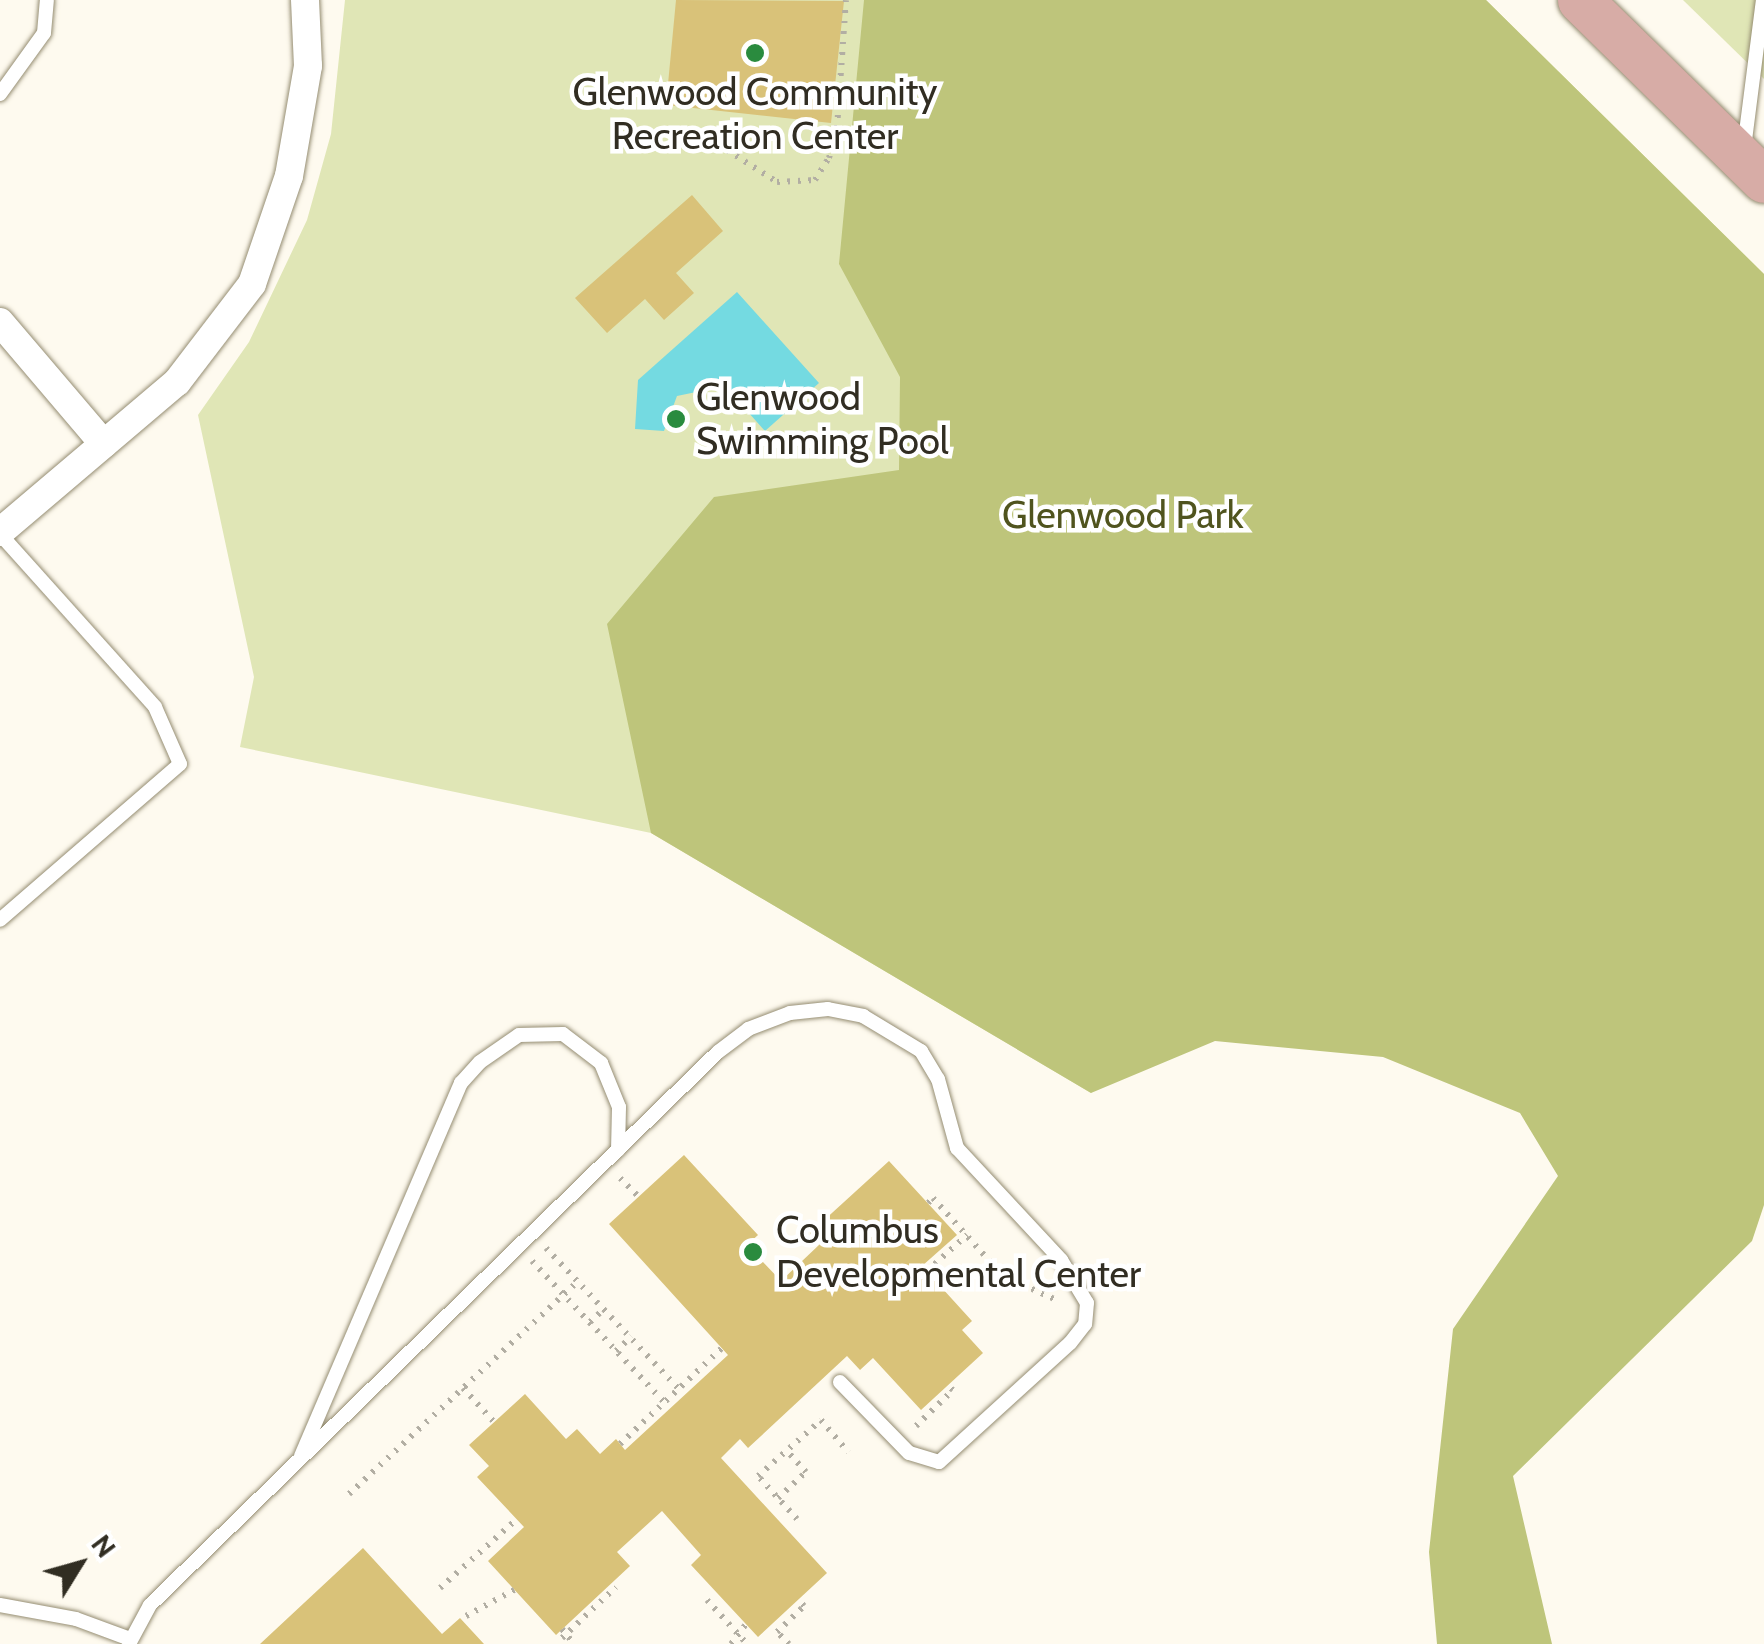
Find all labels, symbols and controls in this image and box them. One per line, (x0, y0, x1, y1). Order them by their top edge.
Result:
marker: Glenwood Community Recreation Center (744, 42, 766, 64)
place label: Glenwood Community Recreation Center (573, 69, 937, 158)
place label: Glenwood Swimming Pool (696, 374, 949, 464)
marker: Glenwood Swimming Pool (665, 408, 687, 430)
park label: Glenwood Park (1002, 492, 1244, 538)
place label: Columbus Developmental Center (776, 1207, 1141, 1296)
marker: Columbus Developmental Center (740, 1239, 766, 1265)
north arrow (30, 1514, 130, 1614)
text: N (84, 1528, 123, 1564)

